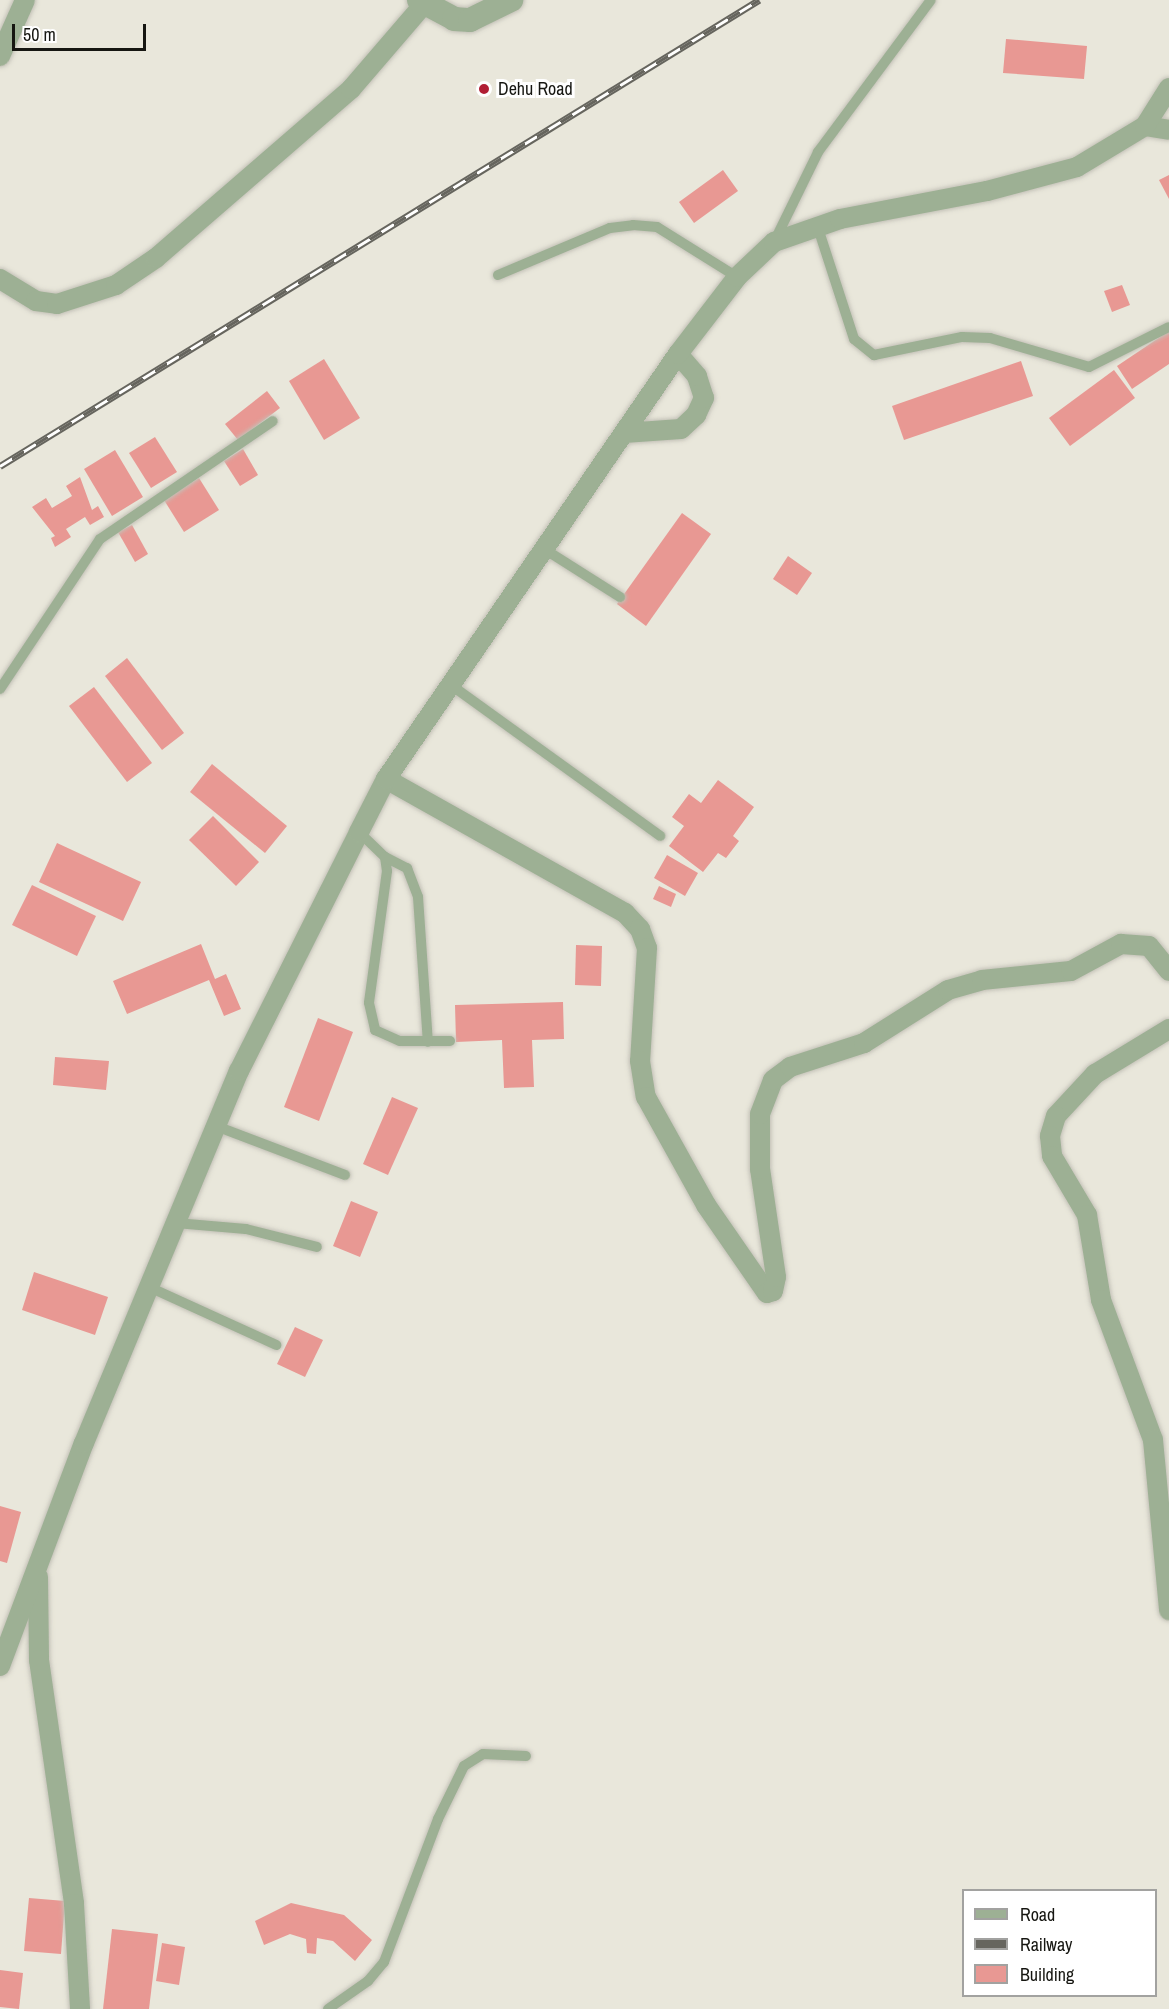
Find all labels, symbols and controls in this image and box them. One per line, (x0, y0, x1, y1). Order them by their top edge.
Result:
scale bar (15, 12, 148, 50)
text: 50 m (23, 22, 56, 47)
place label: Dehu Road (498, 78, 573, 100)
marker: Dehu Road (475, 80, 493, 98)
legend (962, 1889, 1157, 1997)
text: Road (1020, 1902, 1055, 1927)
text: Railway (1020, 1932, 1073, 1957)
text: Building (1020, 1962, 1074, 1987)

